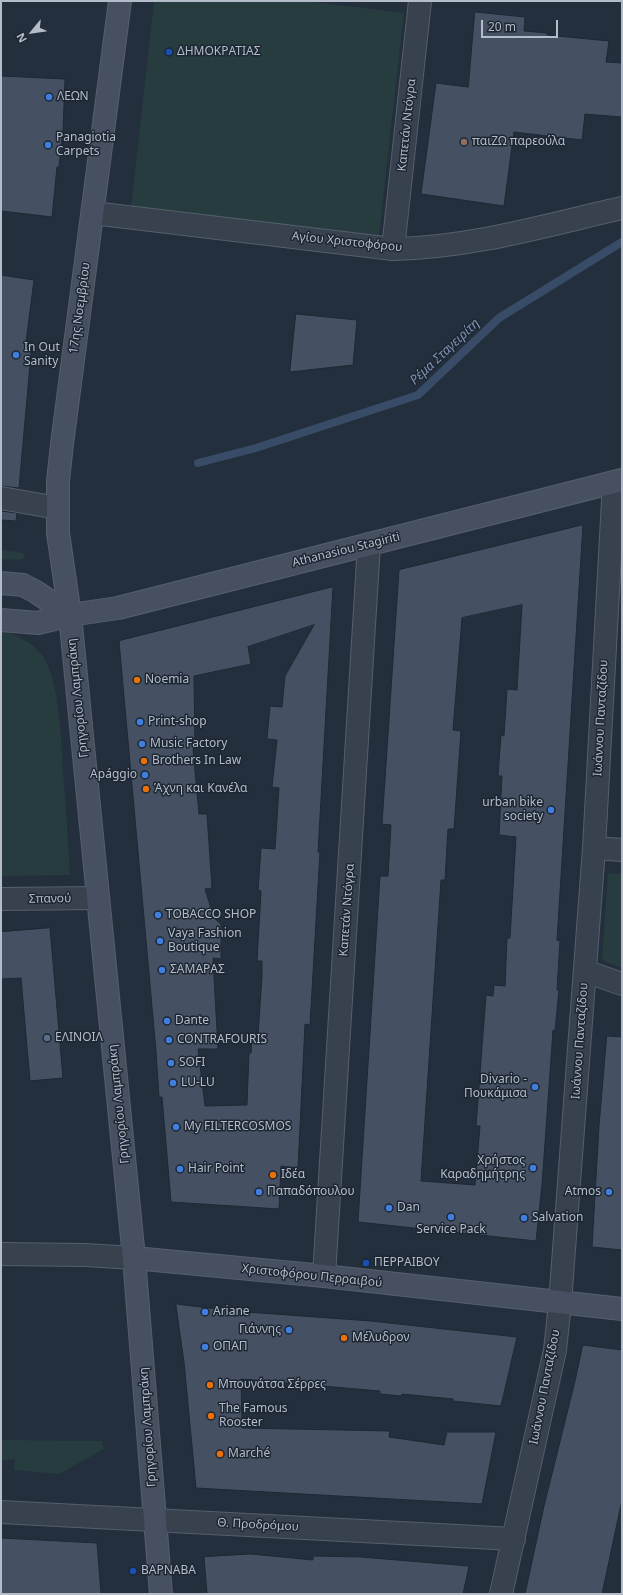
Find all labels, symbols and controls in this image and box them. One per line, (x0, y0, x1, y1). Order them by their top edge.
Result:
north arrow (12, 12, 52, 52)
scale bar (483, 12, 560, 38)
text: 20 m (488, 18, 516, 35)
text: N (12, 31, 30, 46)
place label: ΔΗΜΟΚΡΑΤΙΑΣ (177, 45, 261, 59)
marker: ΔΗΜΟΚΡΑΤΙΑΣ (164, 47, 174, 57)
street label: Καπετάν Ντόγρα (395, 78, 419, 172)
place label: ΛΕΩΝ (57, 90, 89, 104)
marker: ΛΕΩΝ (44, 92, 54, 102)
place label: Panagiotia Carpets (56, 131, 116, 159)
place label: παιΖΩ παρεούλα (472, 135, 565, 149)
marker: παιΖΩ παρεούλα (459, 137, 469, 147)
marker: Panagiotia Carpets (43, 140, 53, 150)
street label: Αγίου Χριστοφόρου (291, 229, 403, 255)
street label: 17ης Νοεμβρίου (66, 261, 94, 355)
water label: Ρέμα Σταγειρίτη (407, 316, 483, 388)
place label: In Out Sanity (24, 341, 60, 369)
marker: In Out Sanity (11, 350, 21, 360)
street label: Athanasiou Stagiriti (291, 530, 401, 570)
street label: Γρηγορίου Λαμπράκη (65, 638, 91, 758)
street label: Ιωάννου Πανταζίδου (591, 659, 611, 777)
place label: Noemia (145, 673, 189, 687)
marker: Noemia (132, 675, 142, 685)
place label: Print-shop (148, 715, 207, 729)
marker: Print-shop (135, 717, 145, 727)
place label: Music Factory (150, 737, 227, 751)
marker: Music Factory (137, 739, 147, 749)
place label: Brothers In Law (152, 754, 241, 768)
marker: Brothers In Law (139, 756, 149, 766)
place label: Apággio (90, 768, 137, 782)
marker: Apággio (140, 770, 150, 780)
place label: Άχνη και Κανέλα (154, 782, 247, 796)
marker: Άχνη και Κανέλα (141, 784, 151, 794)
place label: urban bike society (482, 796, 543, 824)
marker: urban bike society (546, 805, 556, 815)
street label: Καπετάν Ντόγρα (337, 863, 357, 957)
street label: Σπανού (29, 891, 71, 907)
place label: TOBACCO SHOP (166, 908, 256, 922)
marker: TOBACCO SHOP (153, 910, 163, 920)
place label: Vaya Fashion Boutique (168, 927, 242, 955)
marker: Vaya Fashion Boutique (155, 936, 165, 946)
place label: ΣΑΜΑΡΑΣ (170, 963, 225, 977)
marker: ΣΑΜΑΡΑΣ (157, 965, 167, 975)
street label: Ιωάννου Πανταζίδου (569, 982, 591, 1100)
place label: Dante (175, 1014, 209, 1028)
marker: Dante (162, 1016, 172, 1026)
place label: ΕΛΙΝΟΙΛ (55, 1031, 103, 1045)
marker: ΕΛΙΝΟΙΛ (42, 1033, 52, 1043)
place label: CONTRAFOURIS (177, 1033, 267, 1047)
marker: CONTRAFOURIS (164, 1035, 174, 1045)
street label: Γρηγορίου Λαμπράκη (106, 1044, 132, 1164)
place label: SOFI (179, 1056, 205, 1070)
marker: SOFI (166, 1058, 176, 1068)
place label: Divario - Πουκάμισα (464, 1073, 527, 1101)
place label: LU-LU (181, 1076, 215, 1090)
marker: LU-LU (168, 1078, 178, 1088)
marker: Divario - Πουκάμισα (530, 1082, 540, 1092)
place label: My FILTERCOSMOS (184, 1120, 291, 1134)
marker: My FILTERCOSMOS (171, 1122, 181, 1132)
place label: Χρήστος Καραδημήτρης (440, 1154, 525, 1182)
place label: Hair Point (188, 1162, 244, 1176)
marker: Χρήστος Καραδημήτρης (528, 1163, 538, 1173)
marker: Hair Point (175, 1164, 185, 1174)
place label: Ιδέα (281, 1168, 305, 1182)
marker: Ιδέα (268, 1170, 278, 1180)
place label: Παπαδόπουλου (267, 1185, 355, 1199)
place label: Atmos (565, 1185, 601, 1199)
marker: Παπαδόπουλου (254, 1187, 264, 1197)
marker: Atmos (604, 1187, 614, 1197)
place label: Dan (397, 1201, 420, 1215)
marker: Dan (384, 1203, 394, 1213)
place label: Salvation (532, 1211, 583, 1225)
marker: Service Pack (446, 1212, 456, 1222)
marker: Salvation (519, 1213, 529, 1223)
place label: Service Pack (416, 1223, 486, 1237)
place label: ΠΕΡΡΑΙΒΟΥ (374, 1256, 440, 1270)
marker: ΠΕΡΡΑΙΒΟΥ (361, 1258, 371, 1268)
street label: Χριστοφόρου Περραιβού (241, 1261, 383, 1291)
place label: Ariane (213, 1305, 250, 1319)
marker: Ariane (200, 1307, 210, 1317)
place label: Γιάννης (239, 1323, 281, 1337)
marker: Γιάννης (284, 1325, 294, 1335)
street label: Ιωάννου Πανταζίδου (527, 1328, 563, 1446)
place label: Μέλυδρον (352, 1331, 409, 1345)
marker: Μέλυδρον (339, 1333, 349, 1343)
place label: ΟΠΑΠ (213, 1340, 248, 1354)
marker: ΟΠΑΠ (200, 1342, 210, 1352)
street label: Γρηγορίου Λαμπράκη (137, 1367, 159, 1487)
place label: Μπουγάτσα Σέρρες (218, 1378, 326, 1392)
marker: Μπουγάτσα Σέρρες (205, 1380, 215, 1390)
place label: The Famous Rooster (219, 1402, 288, 1430)
marker: The Famous Rooster (206, 1411, 216, 1421)
place label: Marché (228, 1447, 270, 1461)
marker: Marché (215, 1449, 225, 1459)
street label: Θ. Προδρόμου (217, 1516, 299, 1534)
place label: ΒΑΡΝΑΒΑ (141, 1564, 196, 1578)
marker: ΒΑΡΝΑΒΑ (128, 1566, 138, 1576)

